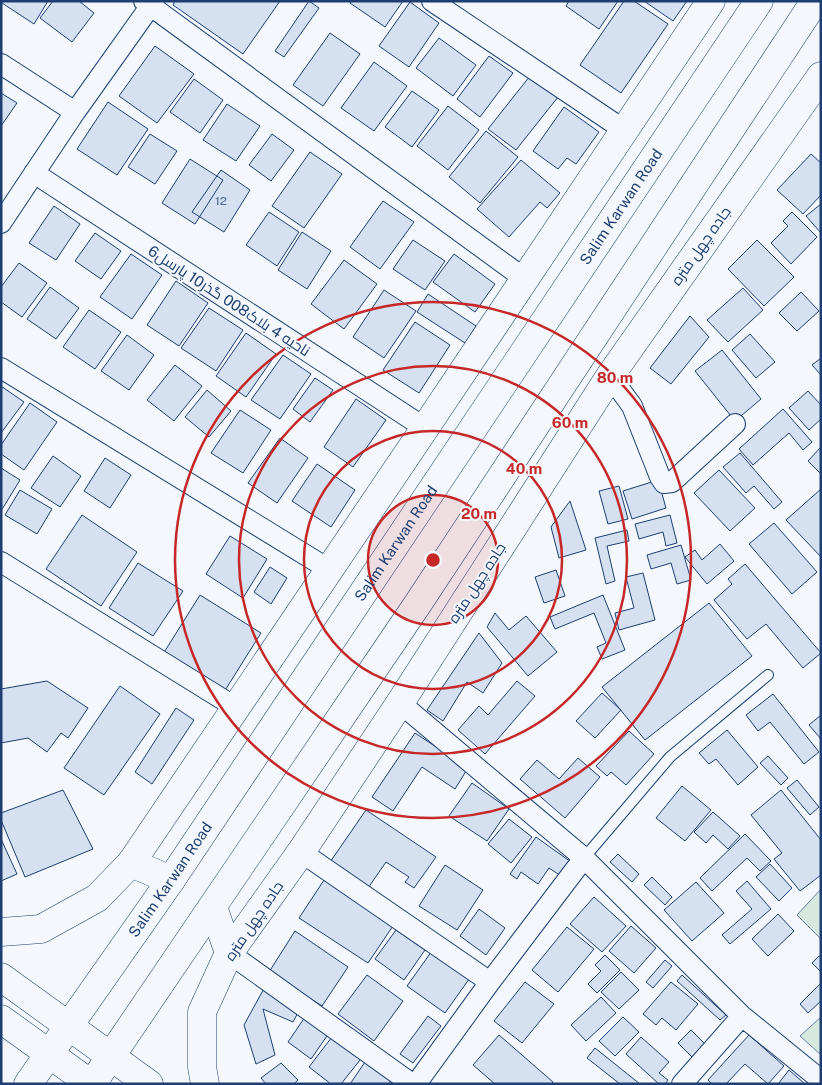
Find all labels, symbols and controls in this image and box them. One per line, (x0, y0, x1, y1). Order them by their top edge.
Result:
street label: Salim Karwan Road (576, 146, 666, 268)
house number: 12 (215, 194, 227, 208)
street label: جاده چهل متره (667, 203, 736, 289)
street label: ناحیه 4 بلاک008 گذر10 پارسل6 (144, 242, 313, 361)
text: 80 m (597, 369, 633, 386)
text: 60 m (552, 414, 588, 431)
text: 40 m (506, 460, 542, 477)
street label: Salim Karwan Road (351, 482, 440, 604)
text: 20 m (461, 505, 497, 522)
street label: جاده چهل متره (444, 539, 510, 627)
centre of rings (424, 551, 442, 569)
street label: Salim Karwan Road (125, 819, 215, 940)
street label: جاده چهل متره (221, 878, 288, 965)

